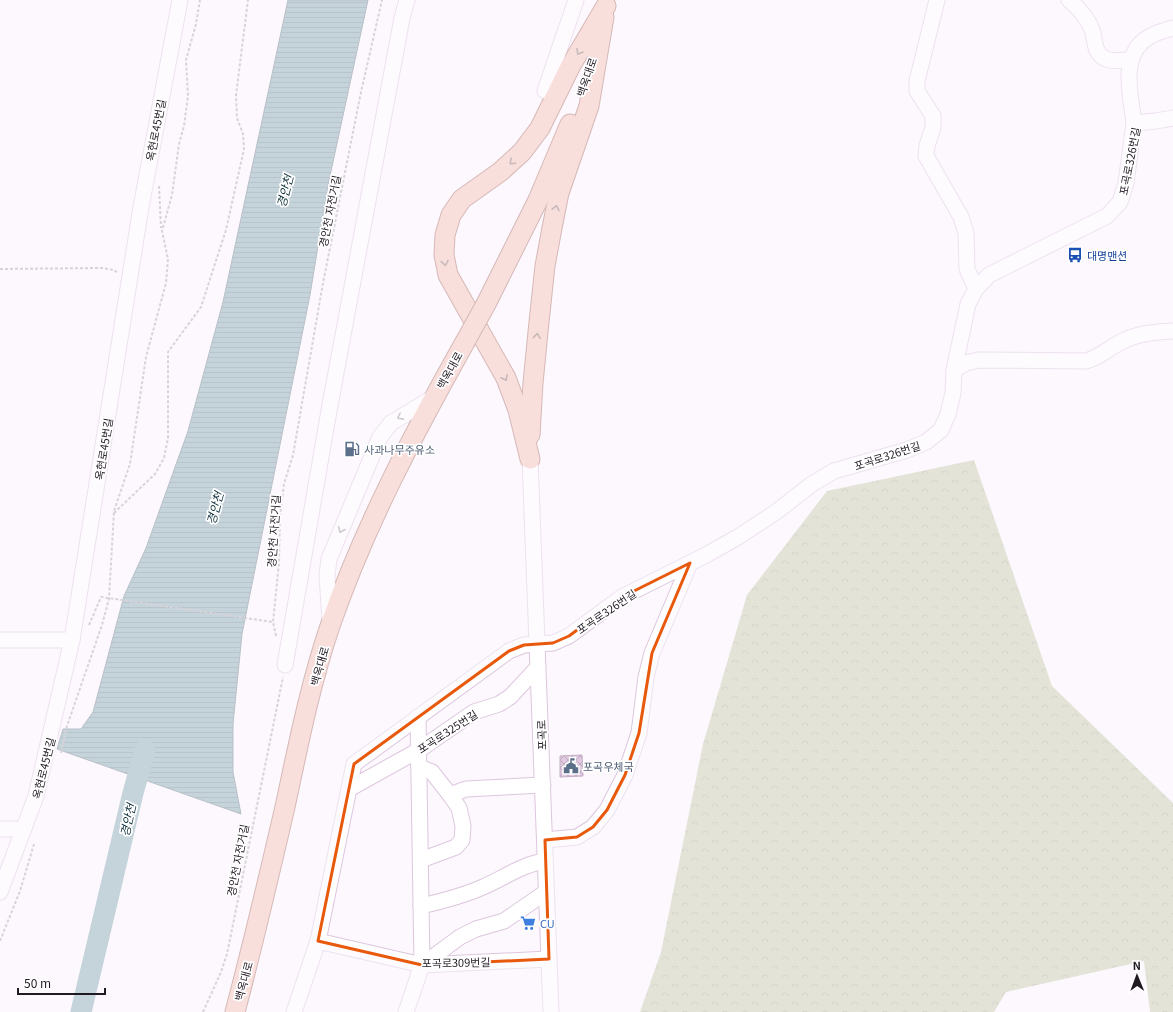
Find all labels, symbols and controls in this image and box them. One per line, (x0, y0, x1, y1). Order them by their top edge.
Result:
one-way arrow (576, 48, 584, 55)
street label: 백옥대로 (572, 55, 600, 99)
street label: 옥현로45번길 (141, 98, 169, 162)
street label: 포곡로326번길 (1115, 126, 1143, 196)
one-way arrow (509, 157, 516, 164)
water label: 경안천 (272, 171, 297, 209)
street label: 경안천 자전거길 (314, 173, 344, 249)
one-way arrow (552, 204, 560, 211)
bus stop icon: 대명맨션 (1066, 246, 1084, 264)
place label: 대명맨션 (1087, 247, 1127, 263)
one-way arrow (441, 260, 449, 266)
one-way arrow (533, 333, 542, 339)
street label: 백옥대로 (432, 348, 466, 392)
one-way arrow (500, 373, 508, 381)
one-way arrow (397, 412, 405, 420)
street label: 옥현로45번길 (90, 417, 116, 481)
street label: 포곡로326번길 (852, 437, 922, 473)
fuel station icon: 사과나무주유소 (343, 440, 361, 458)
place label: 사과나무주유소 (364, 441, 435, 457)
water label: 경안천 (202, 488, 227, 526)
street label: 경안천 자전거길 (262, 494, 284, 568)
one-way arrow (338, 527, 346, 534)
street label: 포곡로326번길 (573, 585, 639, 637)
street label: 백옥대로 (306, 644, 332, 688)
street label: 포곡로325번길 (414, 706, 480, 756)
street label: 포곡로 (532, 720, 550, 750)
street label: 옥현로45번길 (28, 736, 58, 800)
public building icon: 포곡우체국 (562, 757, 580, 775)
place label: 포곡우체국 (583, 758, 634, 774)
water label: 경안천 (115, 800, 139, 838)
street label: 경안천 자전거길 (222, 822, 252, 898)
supermarket icon: CU (519, 914, 537, 932)
place label: CU (540, 915, 555, 931)
street label: 포곡로309번길 (421, 953, 491, 971)
north arrow (1117, 956, 1157, 996)
text: N (1133, 957, 1141, 973)
street label: 백옥대로 (230, 959, 256, 1003)
scale bar (18, 970, 105, 996)
text: 50 m (24, 974, 51, 991)

